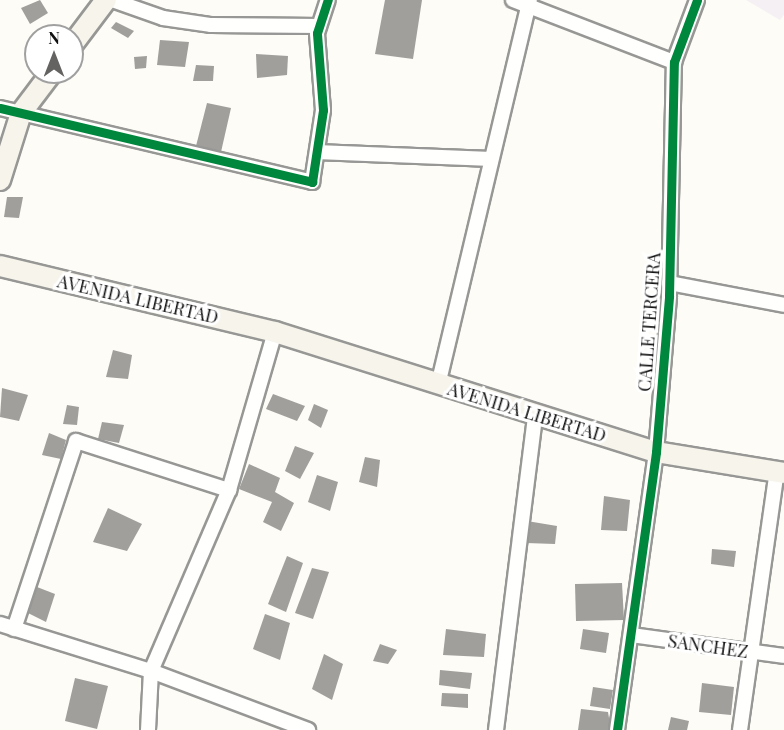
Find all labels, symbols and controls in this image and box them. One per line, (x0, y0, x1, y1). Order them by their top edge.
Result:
north arrow (24, 24, 84, 84)
text: N (48, 27, 60, 48)
street label: CALLE TERCERA (633, 251, 665, 393)
street label: AVENIDA LIBERTAD (55, 270, 221, 328)
street label: AVENIDA LIBERTAD (445, 378, 609, 446)
street label: SANCHEZ (666, 630, 750, 662)

